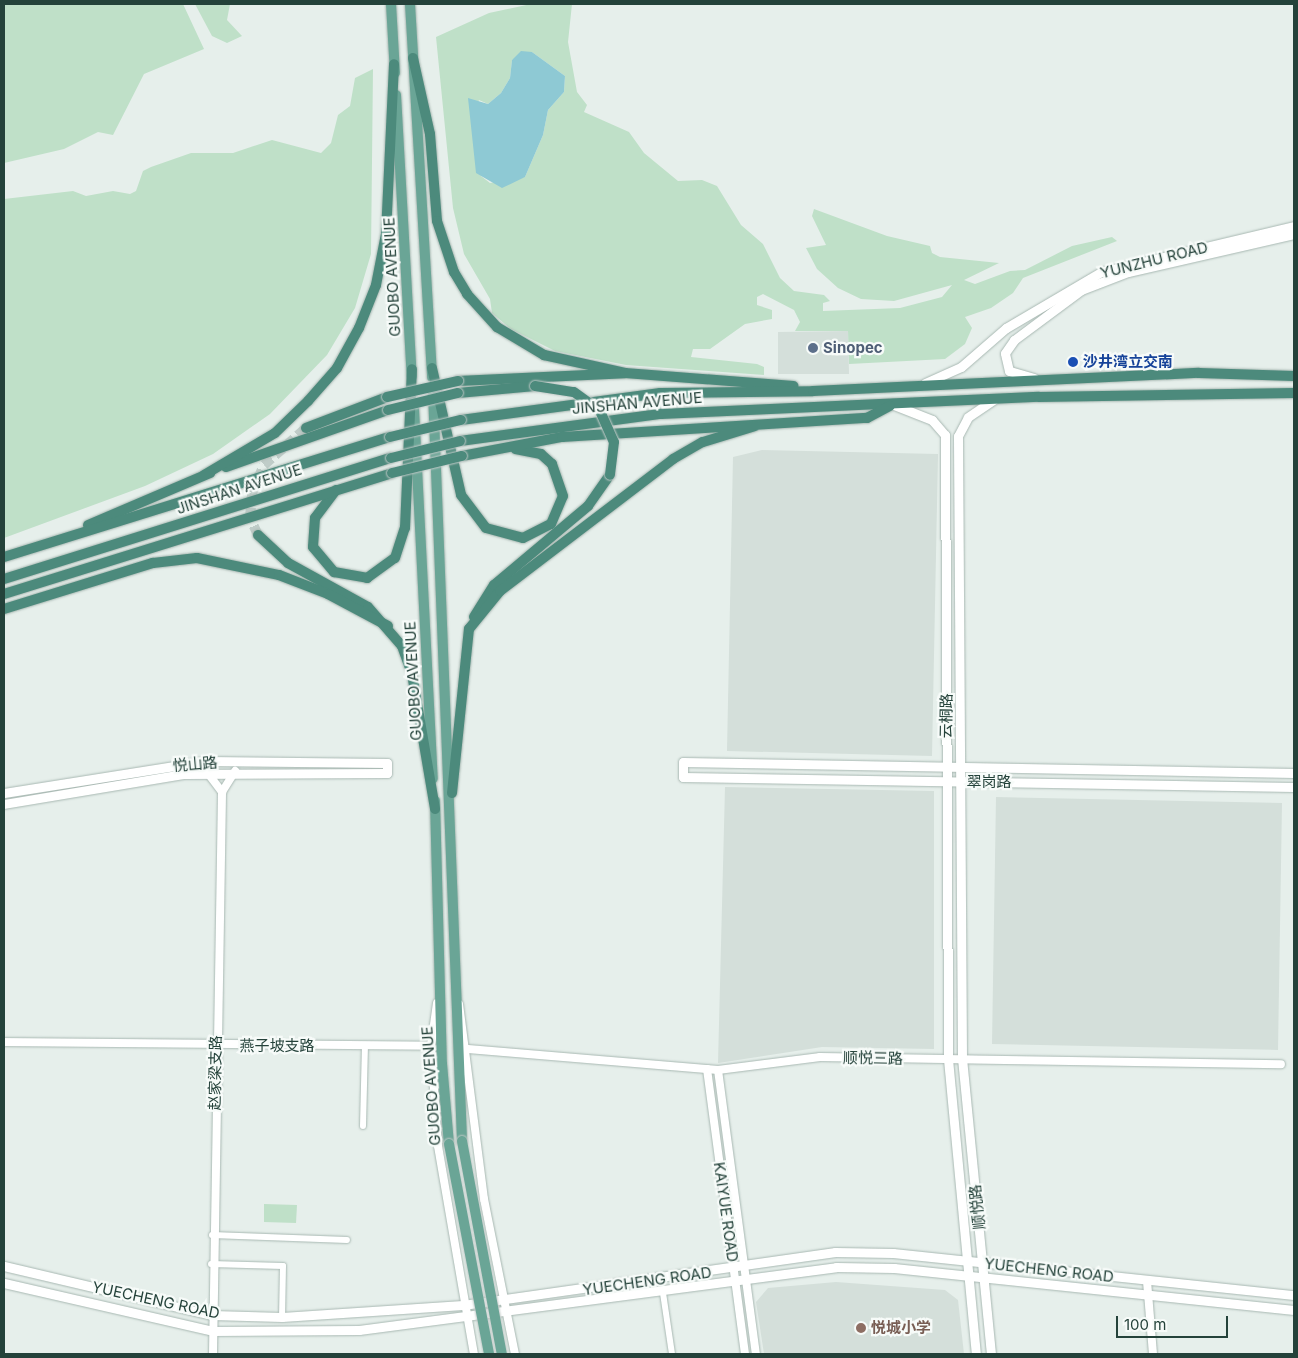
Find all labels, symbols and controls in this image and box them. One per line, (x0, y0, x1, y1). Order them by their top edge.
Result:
street label: GUOBO AVENUE (380, 217, 404, 337)
street label: YUNZHU ROAD (1098, 238, 1210, 282)
place label: Sinopec (823, 339, 883, 357)
marker: Sinopec (807, 342, 819, 354)
place label: 沙井湾立交南 (1083, 353, 1173, 371)
marker: 沙井湾立交南 (1067, 356, 1079, 368)
street label: JINSHAN AVENUE (571, 388, 703, 418)
street label: JINSHAN AVENUE (174, 460, 304, 518)
street label: GUOBO AVENUE (401, 621, 425, 741)
street label: 云桐路 (937, 693, 955, 739)
street label: 悦山路 (172, 753, 218, 775)
street label: 翠岗路 (967, 773, 1011, 791)
street label: GUOBO AVENUE (418, 1026, 444, 1146)
street label: 赵家梁支路 (205, 1035, 225, 1111)
street label: 燕子坡支路 (240, 1037, 314, 1055)
street label: 顺悦三路 (843, 1048, 903, 1068)
street label: KAIYUE ROAD (710, 1161, 742, 1263)
street label: 顺悦路 (966, 1184, 988, 1230)
street label: YUECHENG ROAD (983, 1254, 1115, 1286)
street label: YUECHENG ROAD (581, 1263, 713, 1299)
street label: YUECHENG ROAD (91, 1278, 221, 1322)
scale bar (1118, 1306, 1230, 1338)
text: 100 m (1124, 1315, 1166, 1334)
place label: 悦城小学 (871, 1319, 931, 1337)
marker: 悦城小学 (855, 1322, 867, 1334)

